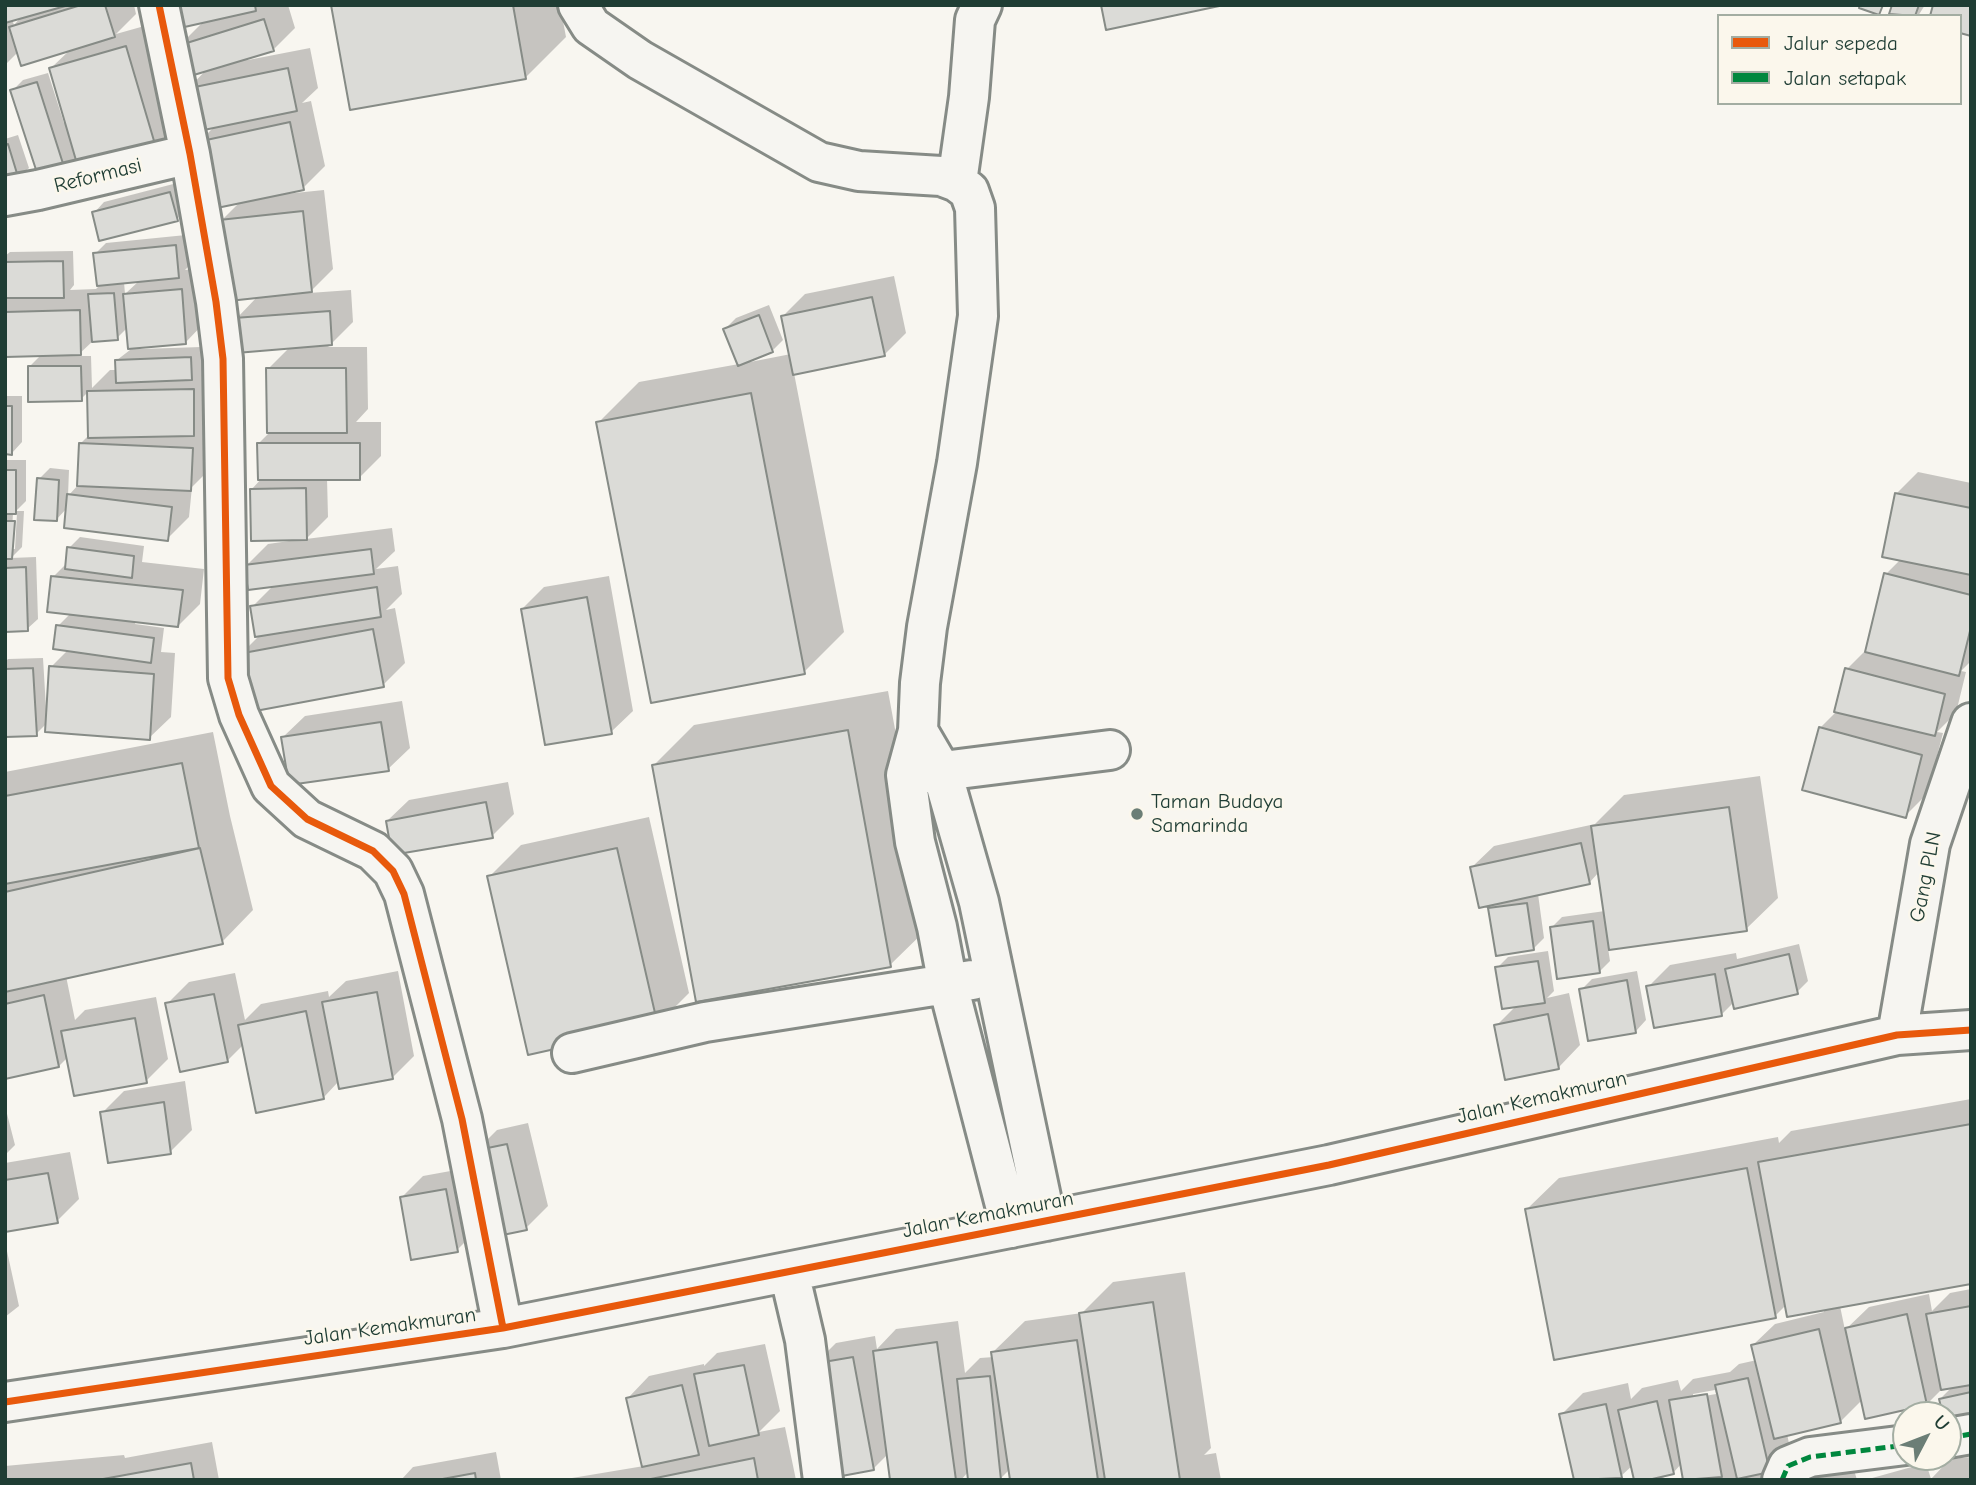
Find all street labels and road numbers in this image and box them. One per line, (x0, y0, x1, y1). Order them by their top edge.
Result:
street label: Reformasi (52, 153, 144, 199)
street label: Gang PLN (1905, 830, 1947, 924)
street label: Jalan Kemakmuran (1455, 1066, 1629, 1130)
street label: Jalan Kemakmuran (900, 1186, 1076, 1244)
street label: Jalan Kemakmuran (302, 1302, 478, 1352)

